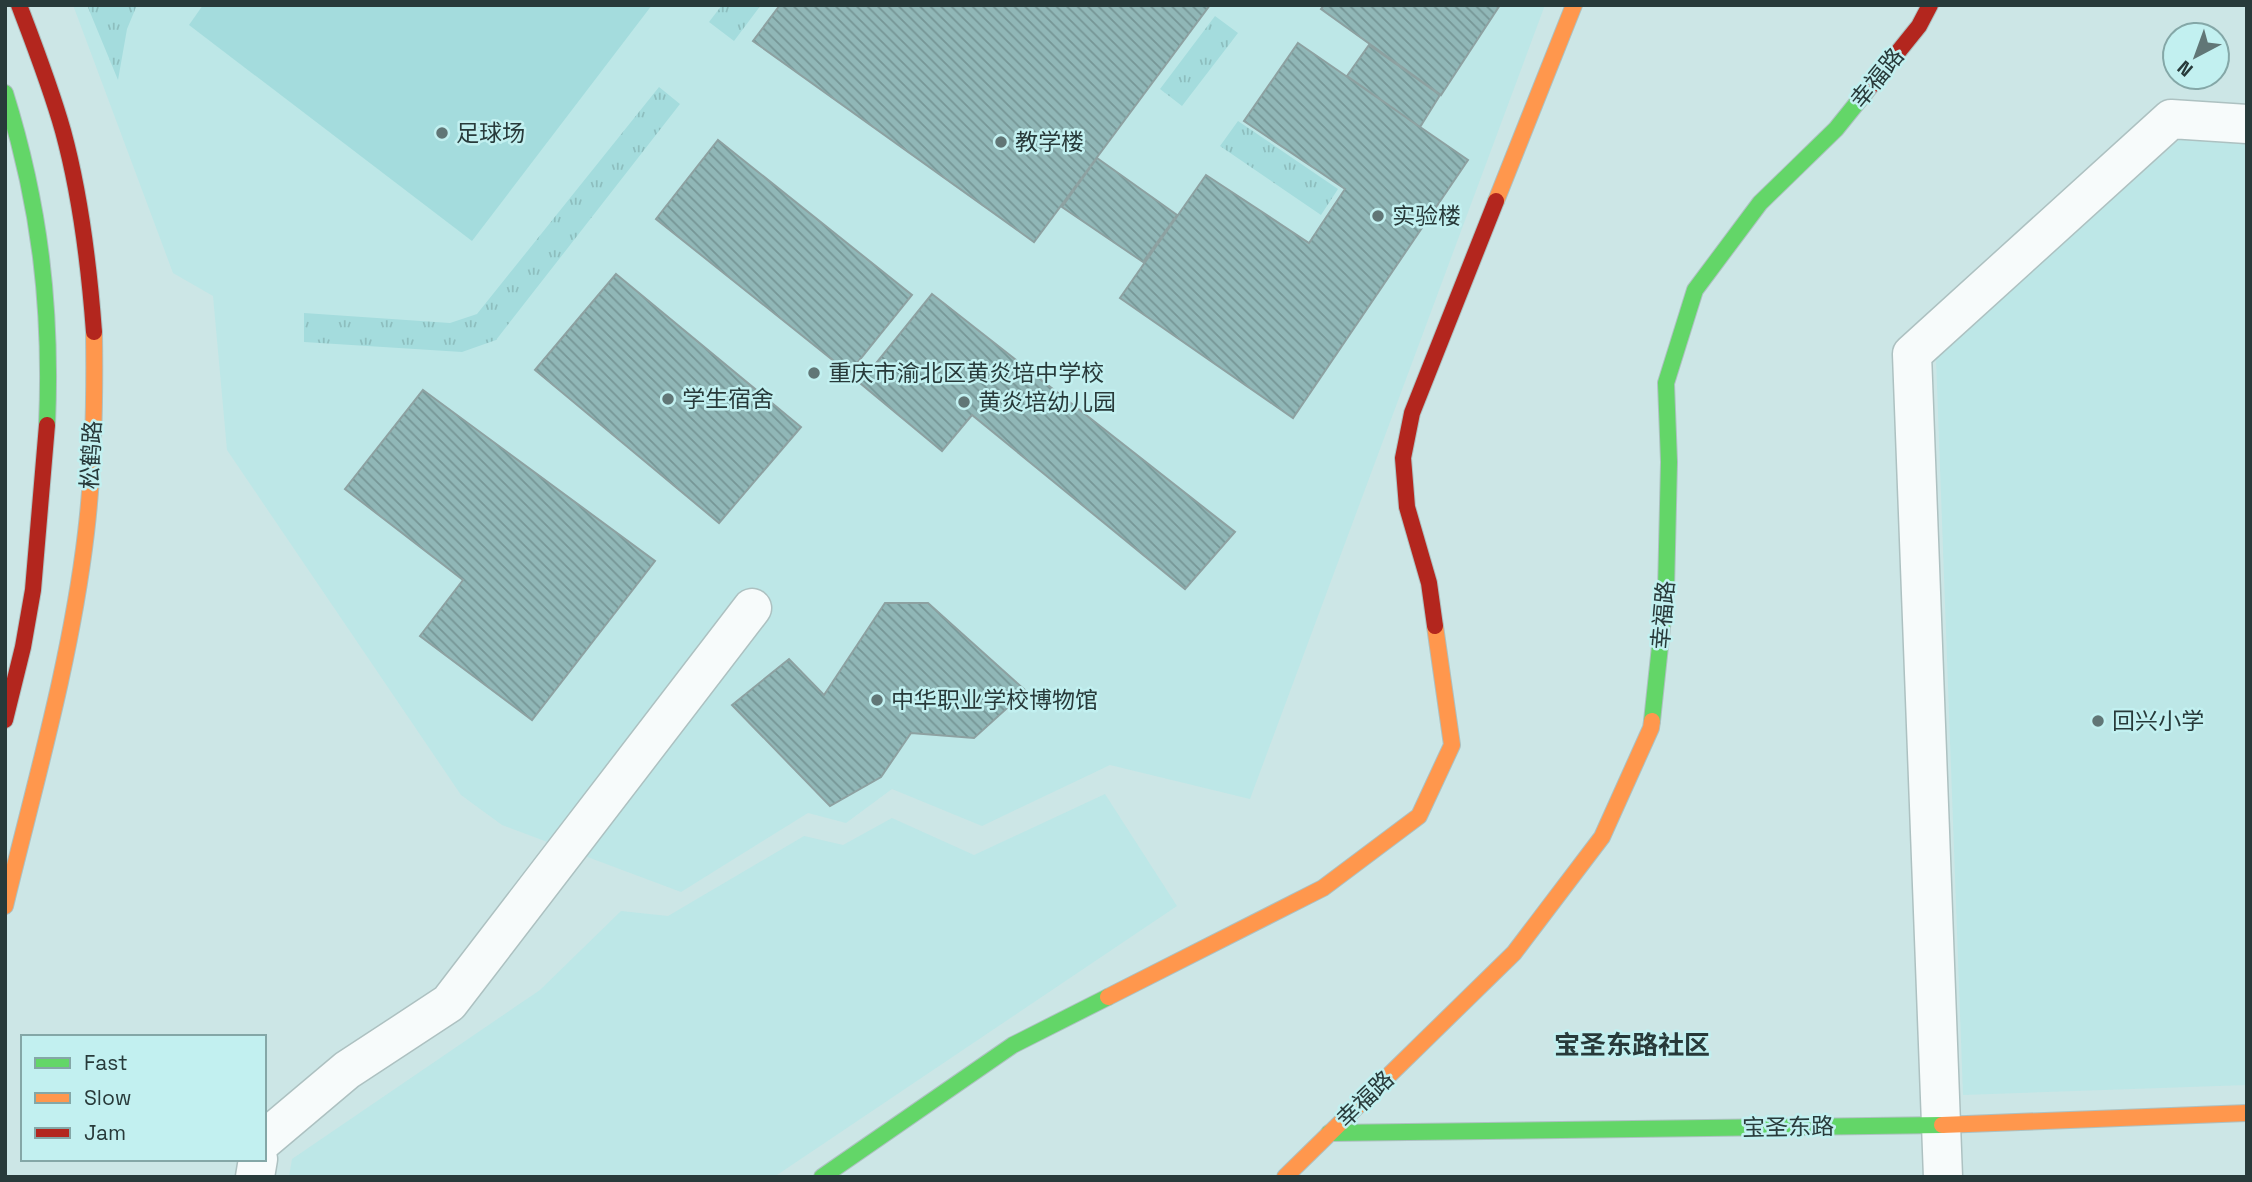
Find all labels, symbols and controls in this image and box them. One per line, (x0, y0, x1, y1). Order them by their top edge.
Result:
north arrow (2161, 21, 2231, 91)
street label: 幸福路 (1844, 42, 1910, 114)
text: N (2172, 55, 2198, 82)
place label: 足球场 (456, 118, 525, 148)
marker: 足球场 (434, 125, 450, 141)
place label: 教学楼 (1015, 127, 1084, 157)
marker: 教学楼 (993, 134, 1009, 150)
place label: 实验楼 (1392, 201, 1461, 231)
marker: 实验楼 (1370, 208, 1386, 224)
place label: 重庆市渝北区黄炎培中学校 (828, 358, 1104, 388)
marker: 重庆市渝北区黄炎培中学校 (806, 365, 822, 381)
place label: 学生宿舍 (682, 384, 774, 414)
place label: 黄炎培幼儿园 (978, 387, 1116, 417)
marker: 学生宿舍 (660, 391, 676, 407)
marker: 黄炎培幼儿园 (956, 394, 972, 410)
street label: 松鹤路 (74, 420, 108, 490)
street label: 幸福路 (1645, 579, 1681, 651)
place label: 中华职业学校博物馆 (891, 685, 1098, 715)
marker: 中华职业学校博物馆 (869, 692, 885, 708)
place label: 回兴小学 (2112, 706, 2204, 736)
marker: 回兴小学 (2090, 713, 2106, 729)
district label: 宝圣东路社区 (1554, 1028, 1710, 1062)
legend (21, 1035, 266, 1161)
text: Fast (84, 1049, 128, 1076)
street label: 幸福路 (1330, 1064, 1400, 1134)
text: Slow (84, 1084, 132, 1111)
street label: 宝圣东路 (1742, 1111, 1834, 1143)
text: Jam (84, 1119, 126, 1146)

